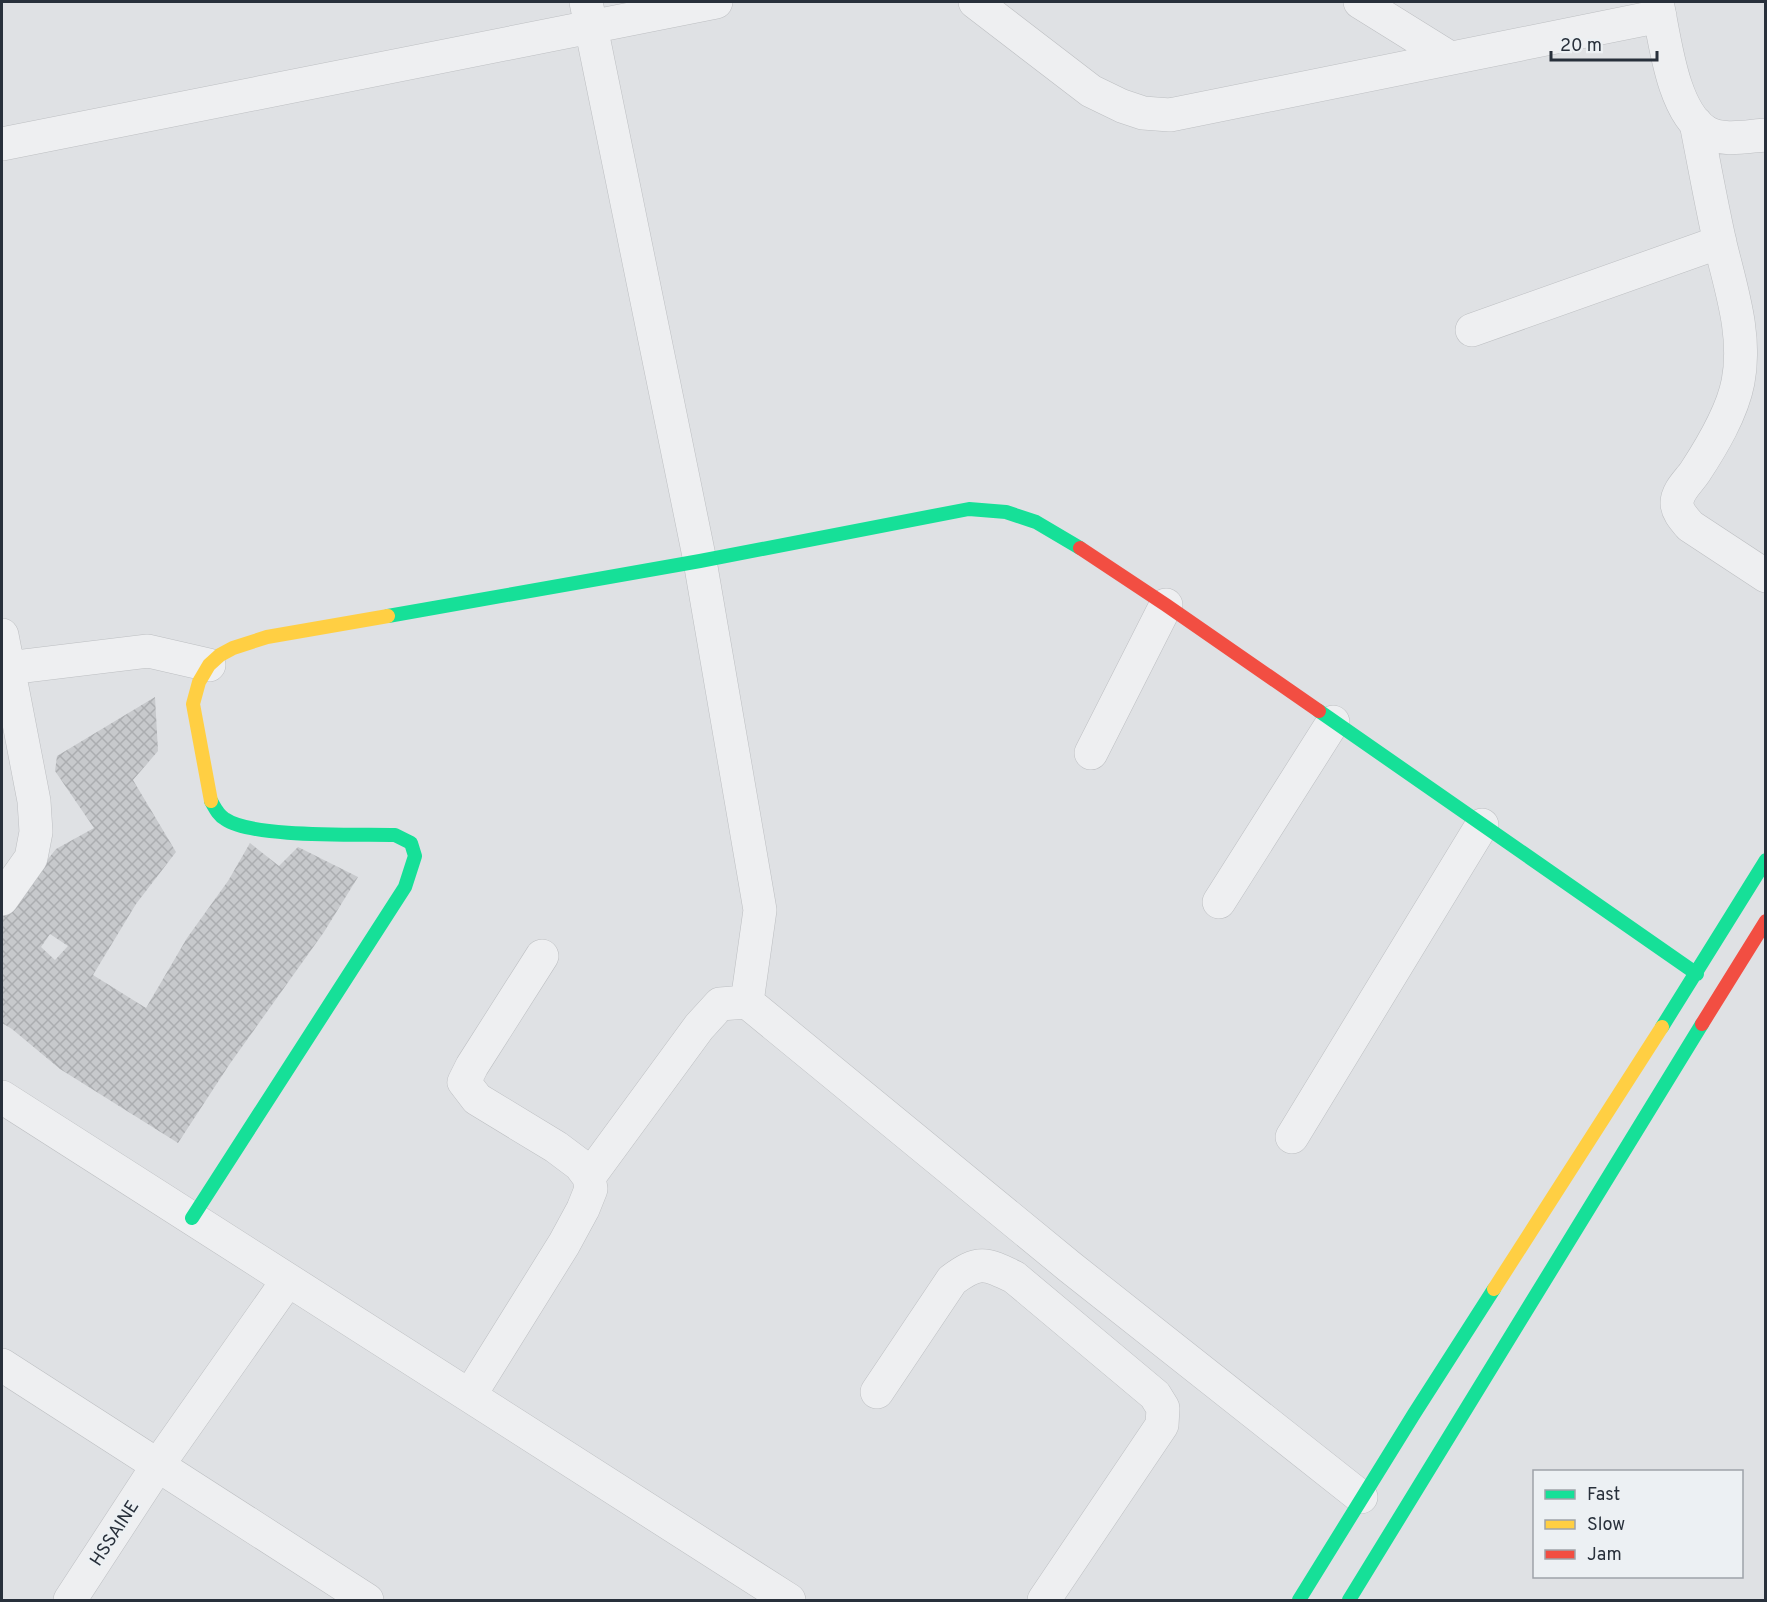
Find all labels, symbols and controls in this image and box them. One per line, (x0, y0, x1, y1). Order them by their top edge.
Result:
scale bar (1551, 24, 1658, 62)
text: 20 m (1560, 35, 1602, 58)
legend (1533, 1470, 1743, 1578)
text: Fast (1587, 1484, 1620, 1507)
street label: HSSAINE (85, 1497, 145, 1571)
text: Slow (1587, 1514, 1625, 1537)
text: Jam (1587, 1544, 1622, 1567)

